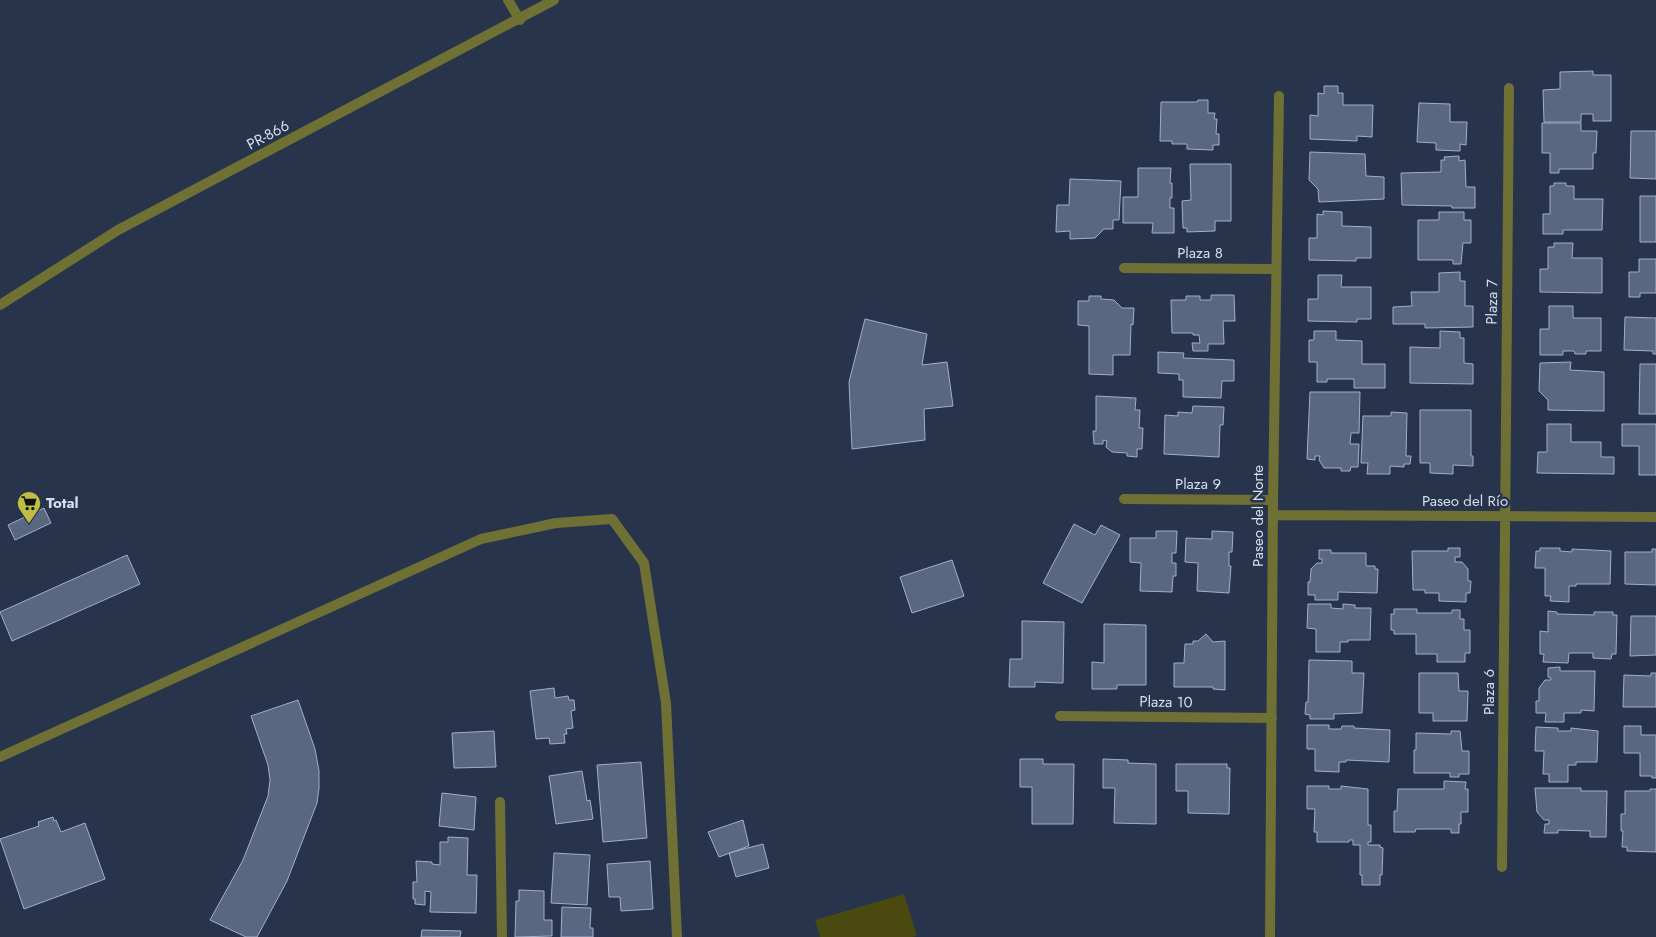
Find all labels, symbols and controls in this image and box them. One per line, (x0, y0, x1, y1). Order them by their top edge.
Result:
street label: PR-866 (243, 115, 293, 155)
street label: Plaza 8 (1177, 242, 1223, 264)
street label: Plaza 7 (1481, 279, 1503, 325)
street label: Paseo del Norte (1247, 465, 1269, 567)
street label: Plaza 9 (1175, 473, 1221, 495)
supermarket icon: Total (16, 490, 42, 524)
street label: Paseo del Río (1422, 490, 1508, 512)
place label: Total (46, 492, 79, 514)
street label: Plaza 6 (1478, 669, 1500, 715)
street label: Plaza 10 (1139, 691, 1193, 713)

